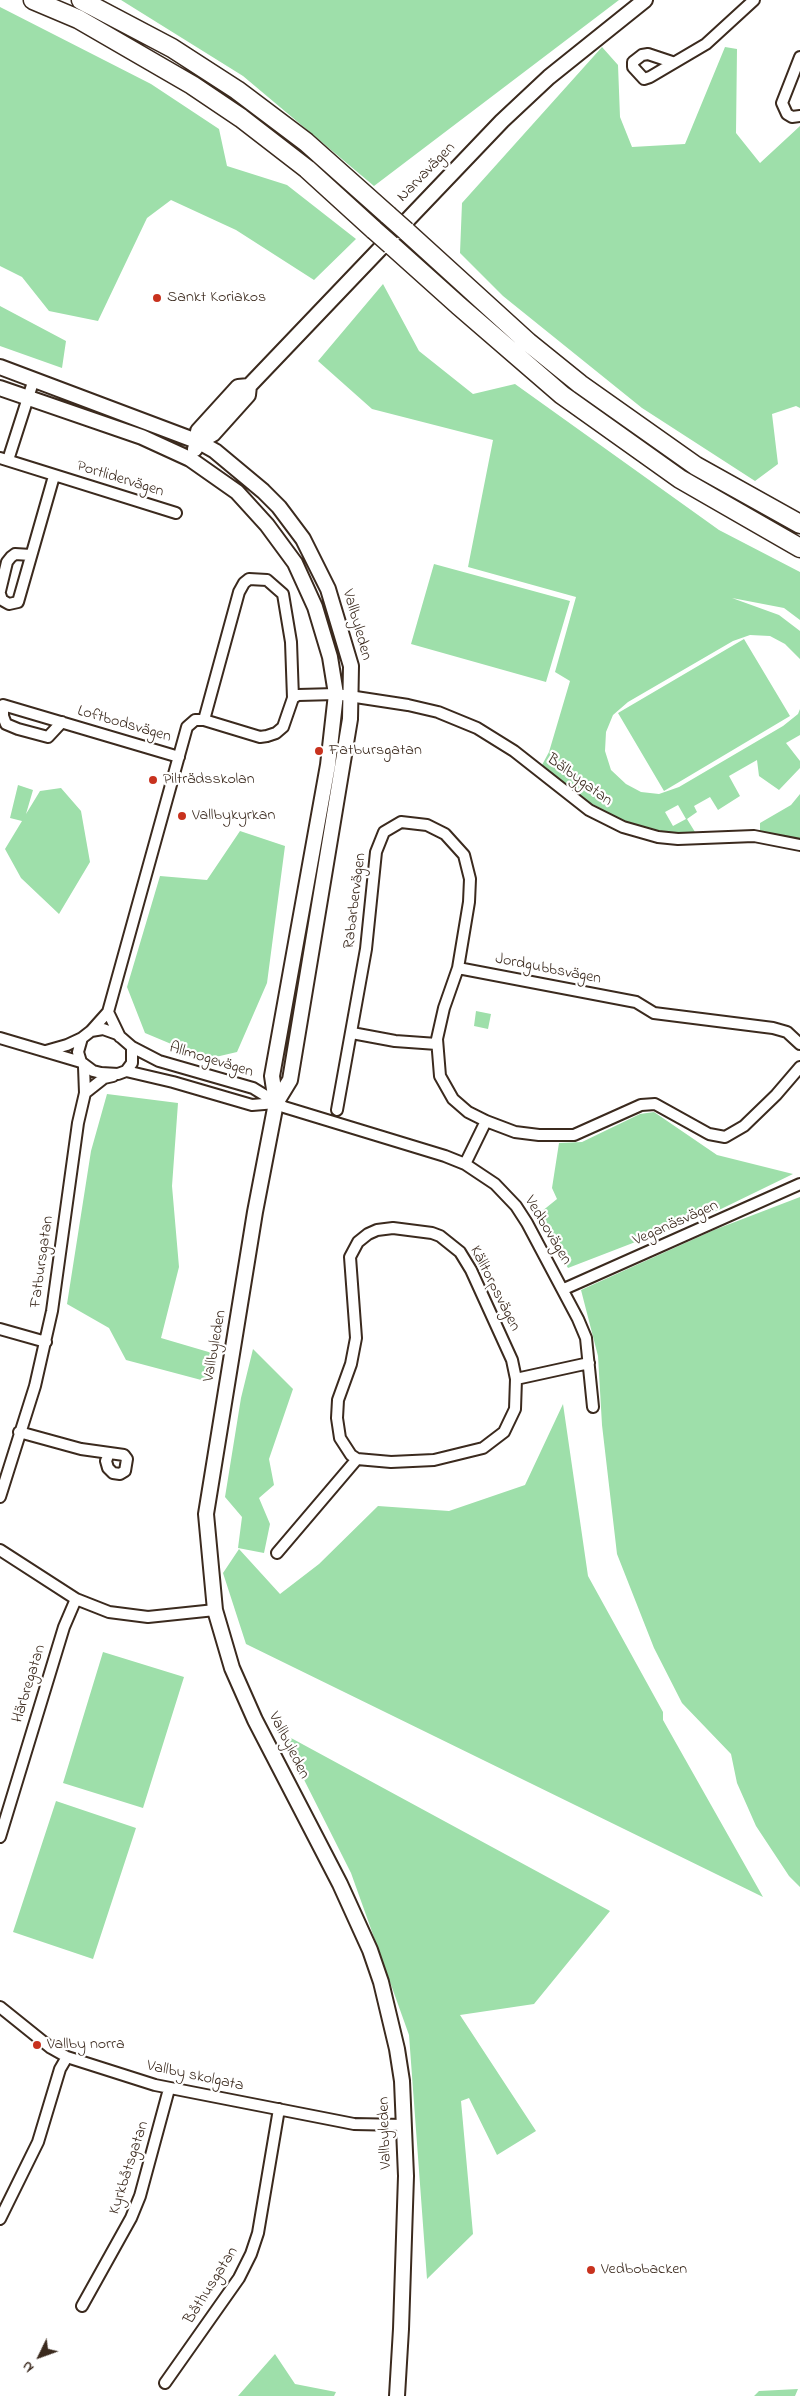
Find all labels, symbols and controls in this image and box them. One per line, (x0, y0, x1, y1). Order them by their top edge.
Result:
street label: Narvavägen (394, 139, 460, 207)
place label: Sankt Koriakos (167, 288, 266, 308)
marker: Sankt Koriakos (151, 292, 163, 304)
street label: Portlidervägen (74, 458, 166, 502)
street label: Vallbyleden (337, 587, 375, 663)
street label: Loftbodsvägen (75, 702, 173, 748)
place label: Fatbursgatan (329, 741, 422, 761)
marker: Fatbursgatan (313, 745, 325, 757)
street label: Bälbygatan (542, 751, 616, 811)
place label: Pilträdsskolan (163, 770, 255, 790)
marker: Pilträdsskolan (147, 774, 159, 786)
place label: Vallbykyrkan (192, 806, 275, 826)
marker: Vallbykyrkan (176, 810, 188, 822)
street label: Rabarbervägen (341, 852, 371, 950)
street label: Jordgubbsvägen (493, 950, 603, 990)
street label: Allmogevägen (167, 1039, 255, 1083)
street label: Vedbovägen (519, 1193, 575, 1269)
street label: Veganäsvägen (630, 1197, 722, 1251)
street label: Fatbursgatan (27, 1215, 59, 1309)
street label: Källtorpsvägen (464, 1243, 524, 1335)
street label: Vallbyleden (200, 1308, 232, 1384)
street label: Härbregatan (9, 1643, 51, 1725)
street label: Vallbyleden (263, 1709, 313, 1783)
place label: Vallby norra (47, 2035, 125, 2055)
marker: Vallby norra (31, 2039, 43, 2051)
street label: Vallby skolgata (145, 2057, 245, 2097)
street label: Vallbyleden (375, 2096, 397, 2170)
street label: Kyrkbåtsgatan (106, 2119, 154, 2217)
street label: Båthusgatan (181, 2244, 243, 2328)
place label: Vedbobacken (601, 2260, 687, 2280)
marker: Vedbobacken (585, 2264, 597, 2276)
north arrow (15, 2331, 65, 2381)
text: N (18, 2356, 39, 2377)

